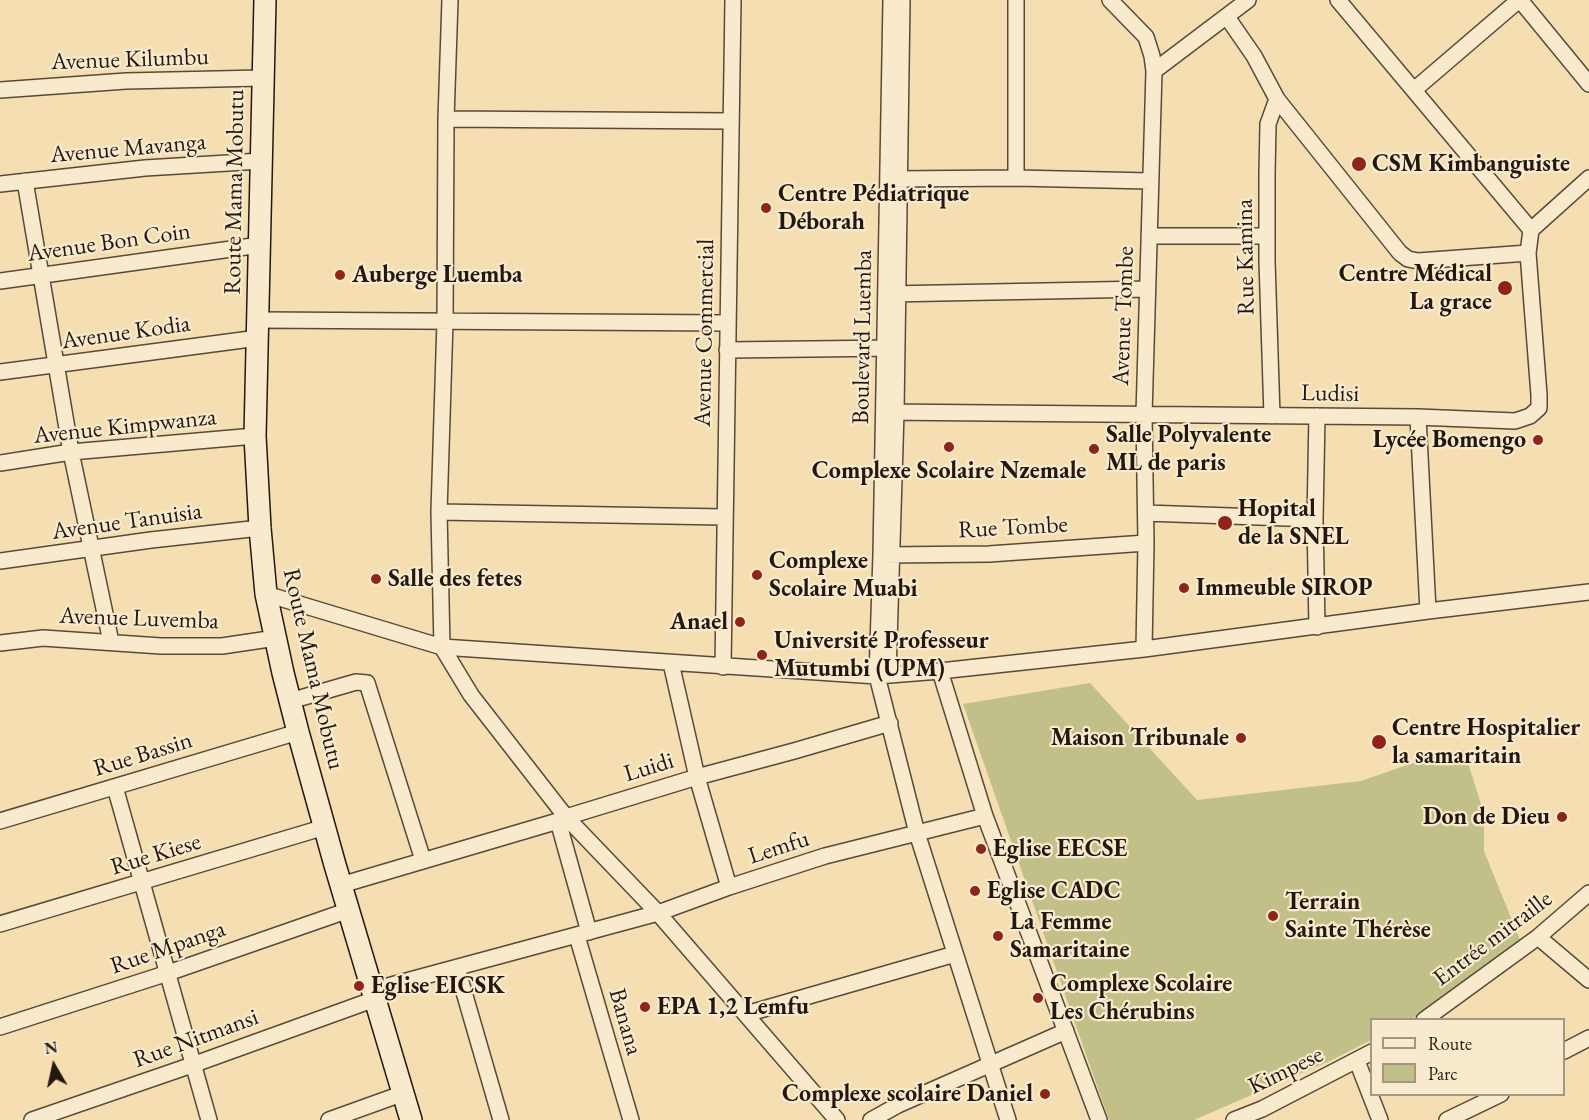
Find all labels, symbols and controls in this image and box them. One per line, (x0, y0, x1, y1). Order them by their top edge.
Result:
street label: Avenue Kilumbu (51, 43, 209, 77)
street label: Route Mama Mobutu (219, 89, 251, 295)
street label: Avenue Mavanga (49, 128, 207, 170)
place label: CSM Kimbanguiste (1372, 150, 1570, 178)
marker: CSM Kimbanguiste (1350, 155, 1368, 173)
place label: Centre Pédiatrique Déborah (778, 180, 969, 236)
street label: Rue Kamina (1231, 198, 1261, 316)
marker: Centre Pédiatrique Déborah (759, 201, 773, 215)
street label: Avenue Bon Coin (26, 217, 192, 269)
street label: Avenue Commercial (689, 239, 721, 427)
street label: Avenue Tombe (1107, 246, 1141, 386)
street label: Boulevard Luemba (847, 249, 879, 425)
place label: Centre Médical La grace (1339, 260, 1492, 316)
place label: Auberge Luemba (352, 261, 522, 289)
marker: Auberge Luemba (333, 268, 347, 282)
marker: Centre Médical La grace (1496, 279, 1514, 297)
street label: Avenue Kodia (60, 310, 192, 356)
street label: Ludisi (1301, 379, 1359, 409)
street label: Avenue Kimpwanza (32, 403, 218, 451)
place label: Salle Polyvalente ML de paris (1106, 421, 1271, 477)
place label: Lycée Bomengo (1373, 426, 1526, 454)
marker: Lycée Bomengo (1531, 433, 1545, 447)
marker: Complexe Scolaire Nzemale (942, 440, 956, 454)
marker: Salle Polyvalente ML de paris (1087, 442, 1101, 456)
place label: Complexe Scolaire Nzemale (812, 457, 1086, 485)
place label: Hopital de la SNEL (1238, 495, 1349, 551)
street label: Avenue Tanuisia (50, 497, 204, 547)
street label: Rue Tombe (957, 511, 1069, 545)
marker: Hopital de la SNEL (1216, 514, 1234, 532)
place label: Complexe Scolaire Muabi (769, 547, 918, 603)
place label: Salle des fetes (388, 565, 522, 593)
street label: Route Mama Mobutu (276, 566, 350, 772)
marker: Complexe Scolaire Muabi (750, 568, 764, 582)
marker: Salle des fetes (369, 572, 383, 586)
place label: Immeuble SIROP (1196, 574, 1372, 602)
marker: Immeuble SIROP (1177, 581, 1191, 595)
street label: Avenue Luvemba (59, 602, 219, 636)
place label: Anael (670, 608, 728, 636)
marker: Anael (733, 615, 747, 629)
place label: Université Professeur Mutumbi (UPM) (774, 627, 989, 683)
marker: Université Professeur Mutumbi (UPM) (755, 648, 769, 662)
place label: Centre Hospitalier la samaritain (1392, 714, 1580, 770)
place label: Maison Tribunale (1051, 724, 1229, 752)
street label: Rue Bassin (90, 726, 196, 784)
marker: Maison Tribunale (1234, 731, 1248, 745)
marker: Centre Hospitalier la samaritain (1370, 733, 1388, 751)
street label: Luidi (621, 747, 677, 789)
place label: Don de Dieu (1423, 803, 1550, 831)
marker: Don de Dieu (1555, 810, 1569, 824)
street label: Lemfu (745, 825, 813, 871)
street label: Rue Kiese (108, 828, 204, 882)
place label: Eglise EECSE (993, 835, 1127, 863)
marker: Eglise EECSE (974, 842, 988, 856)
place label: Eglise CADC (987, 877, 1121, 905)
marker: Eglise CADC (968, 884, 982, 898)
street label: Entrée mitraille (1428, 885, 1558, 993)
place label: Terrain Sainte Thérèse (1285, 888, 1431, 944)
place label: La Femme Samaritaine (1010, 908, 1129, 964)
marker: Terrain Sainte Thérèse (1266, 909, 1280, 923)
street label: Rue Mpanga (107, 915, 229, 981)
marker: La Femme Samaritaine (991, 929, 1005, 943)
place label: Complexe Scolaire Les Chérubins (1050, 970, 1232, 1026)
place label: Eglise EICSK (371, 972, 505, 1000)
marker: Eglise EICSK (352, 979, 366, 993)
street label: Banana (602, 985, 648, 1059)
marker: Complexe Scolaire Les Chérubins (1031, 991, 1045, 1005)
place label: EPA 1,2 Lemfu (657, 993, 809, 1021)
marker: EPA 1,2 Lemfu (638, 1000, 652, 1014)
street label: Rue Nitmansi (130, 1003, 262, 1075)
legend (1370, 1018, 1565, 1096)
text: Route (1428, 1032, 1472, 1055)
north arrow (24, 1036, 84, 1096)
text: N (43, 1036, 59, 1059)
street label: Kimpese (1244, 1041, 1328, 1101)
text: Parc (1428, 1062, 1458, 1085)
place label: Complexe scolaire Daniel (782, 1080, 1033, 1108)
marker: Complexe scolaire Daniel (1038, 1087, 1052, 1101)

